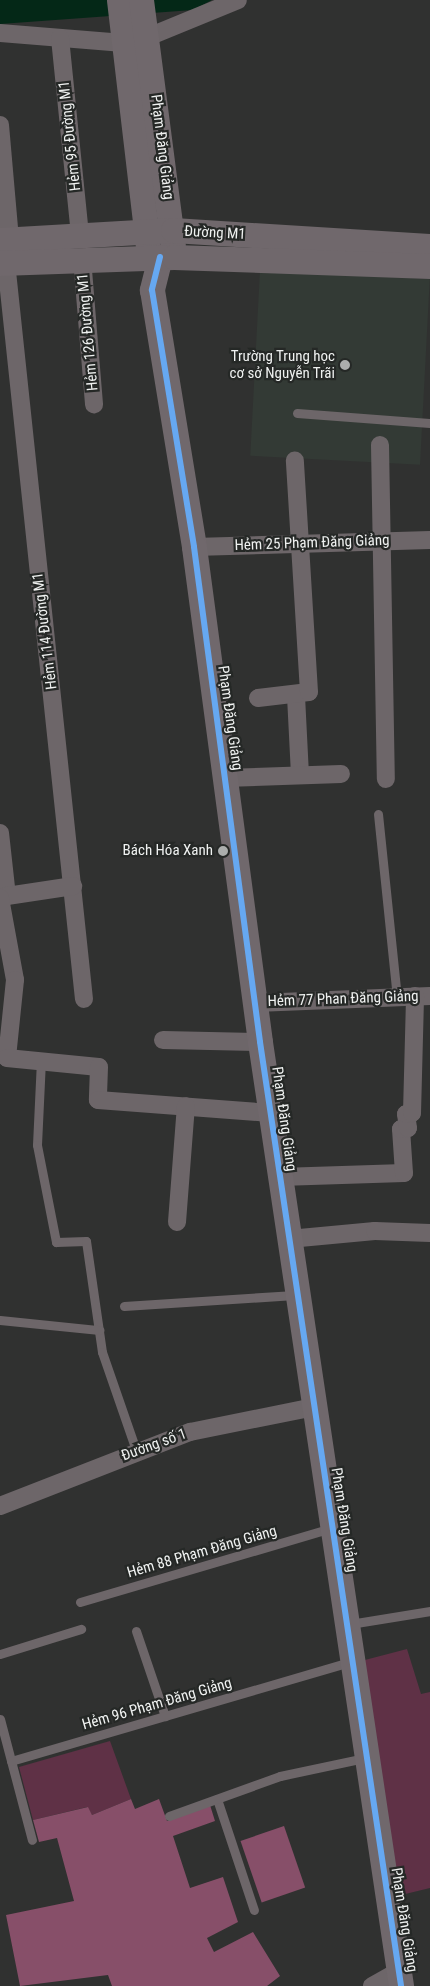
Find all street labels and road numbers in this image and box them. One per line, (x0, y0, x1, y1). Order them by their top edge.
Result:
street label: Hẻm 95 Đường M1 (55, 80, 85, 192)
street label: Phạm Đăng Giảng (147, 93, 177, 201)
street label: Đường M1 (184, 222, 246, 244)
street label: Hẻm 126 Đường M1 (74, 272, 102, 392)
street label: Hẻm 25 Phạm Đăng Giảng (234, 531, 390, 555)
street label: Hẻm 114 Đường M1 (29, 571, 61, 691)
street label: Phạm Đăng Giảng (214, 664, 246, 772)
street label: Hẻm 77 Phan Đăng Giảng (267, 987, 419, 1011)
street label: Phạm Đăng Giảng (268, 1065, 300, 1173)
street label: Đường số 1 (119, 1425, 189, 1465)
street label: Phạm Đăng Giảng (327, 1466, 361, 1574)
street label: Hẻm 88 Phạm Đăng Giảng (125, 1522, 279, 1582)
street label: Hẻm 96 Phạm Đăng Giảng (80, 1674, 234, 1734)
street label: Phạm Đăng Giảng (387, 1866, 421, 1974)

